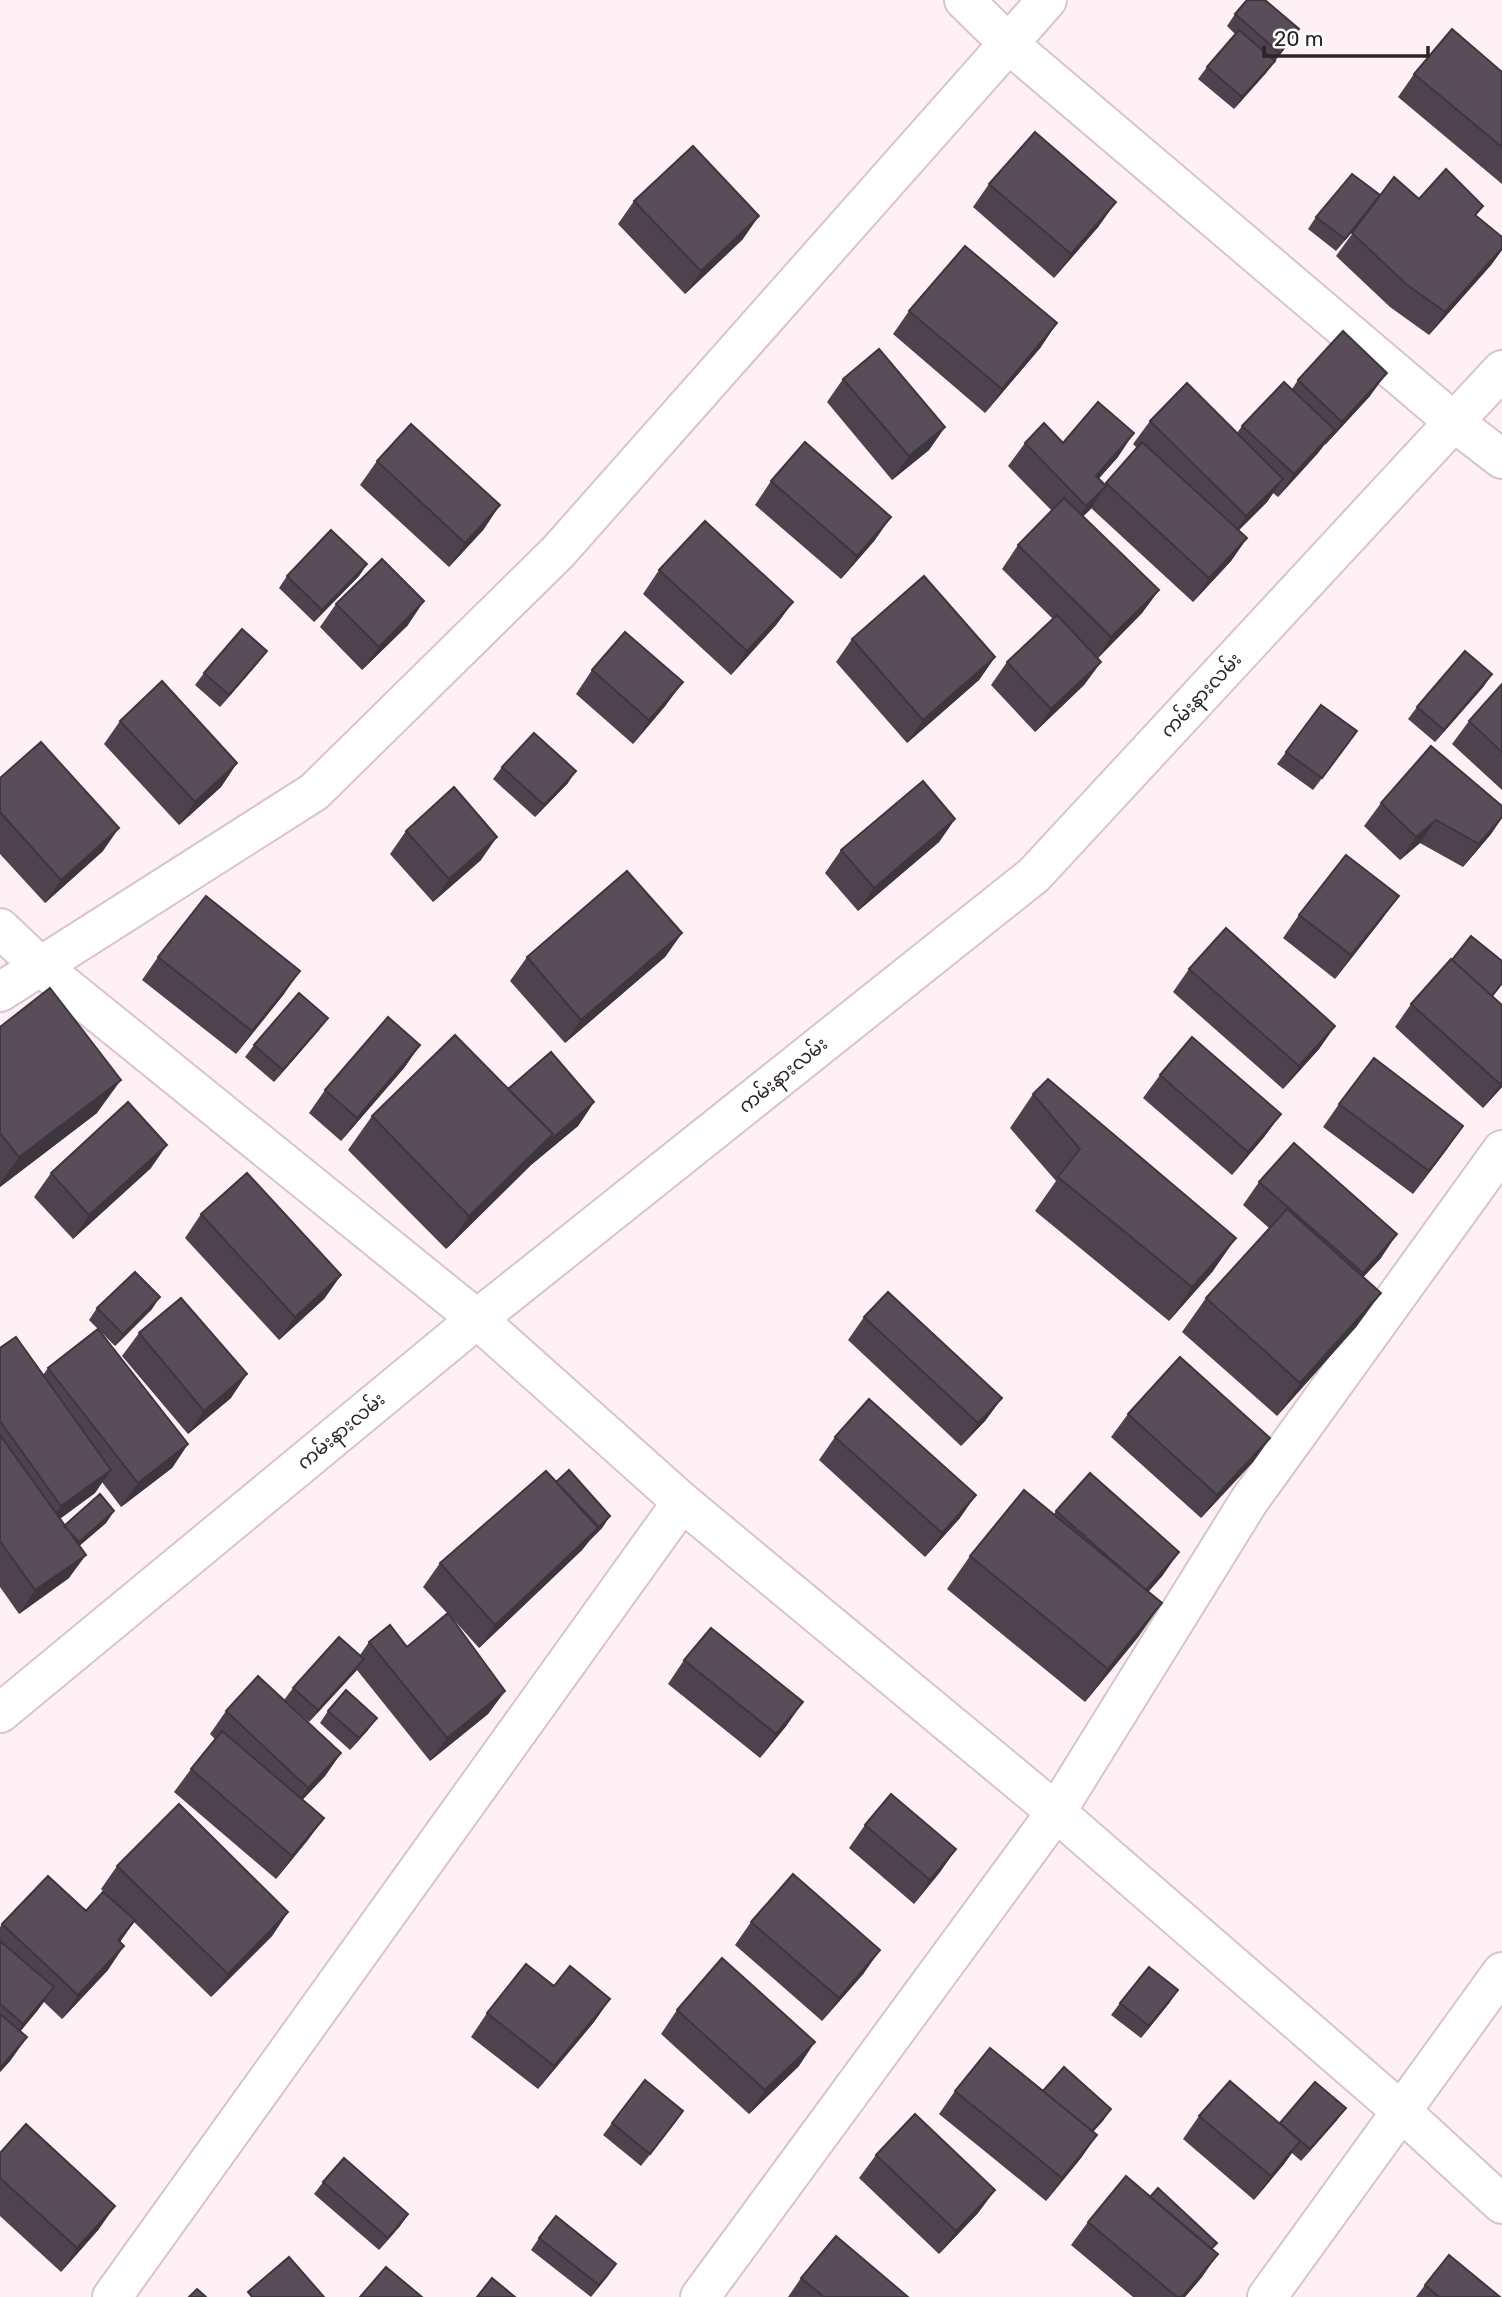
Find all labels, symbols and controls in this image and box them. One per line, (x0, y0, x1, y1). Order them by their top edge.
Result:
scale bar (1264, 14, 1428, 58)
text: 20 m (1274, 26, 1323, 51)
street label: ကမ်းနားလမ်း (1154, 646, 1249, 745)
street label: ကမ်းနားလမ်း (732, 1030, 835, 1121)
street label: ကမ်းနားလမ်း (290, 1385, 392, 1477)

